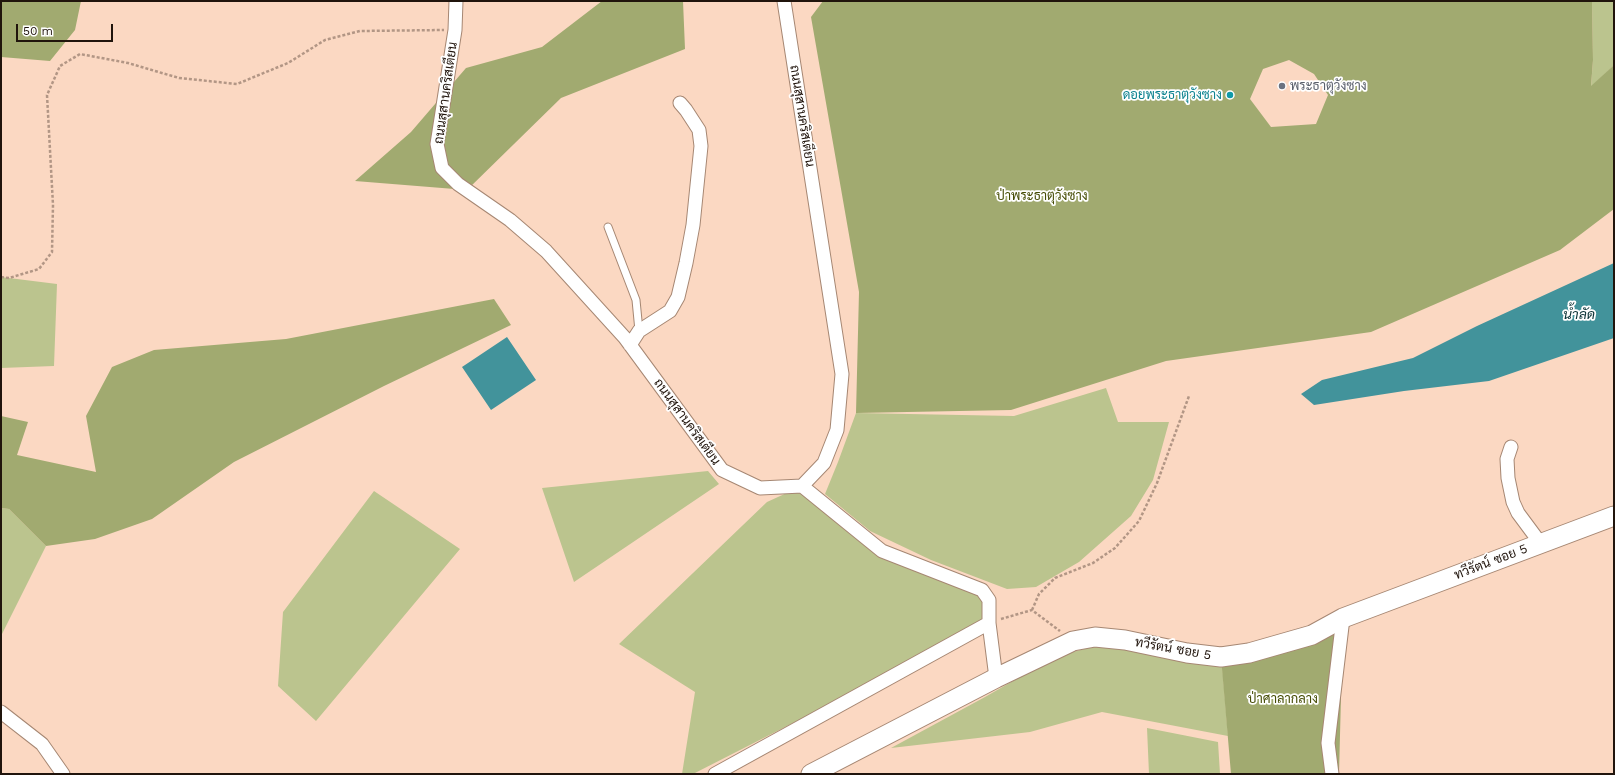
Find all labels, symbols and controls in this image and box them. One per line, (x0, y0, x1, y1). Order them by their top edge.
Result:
scale bar (18, 16, 115, 42)
text: 50 m (23, 24, 53, 38)
street label: ถนนสุสานคริสเตียน (431, 41, 461, 145)
street label: ถนนสุสานคริสเตียน (786, 64, 818, 168)
place label: พระธาตุวังซาง (1290, 78, 1367, 94)
marker: พระธาตุวังซาง (1277, 81, 1287, 91)
place label: ดอยพระธาตุวังซาง (1123, 87, 1222, 103)
marker: ดอยพระธาตุวังซาง (1225, 90, 1235, 100)
park label: ป่าพระธาตุวังซาง (996, 188, 1088, 204)
water label: น้ำลัด (1563, 307, 1595, 323)
street label: ถนนสุสานคริสเตียน (650, 376, 724, 468)
street label: ทวีรัตน์ ซอย 5 (1452, 541, 1530, 583)
street label: ทวีรัตน์ ซอย 5 (1134, 635, 1212, 663)
park label: ป่าศาลากลาง (1248, 691, 1318, 707)

